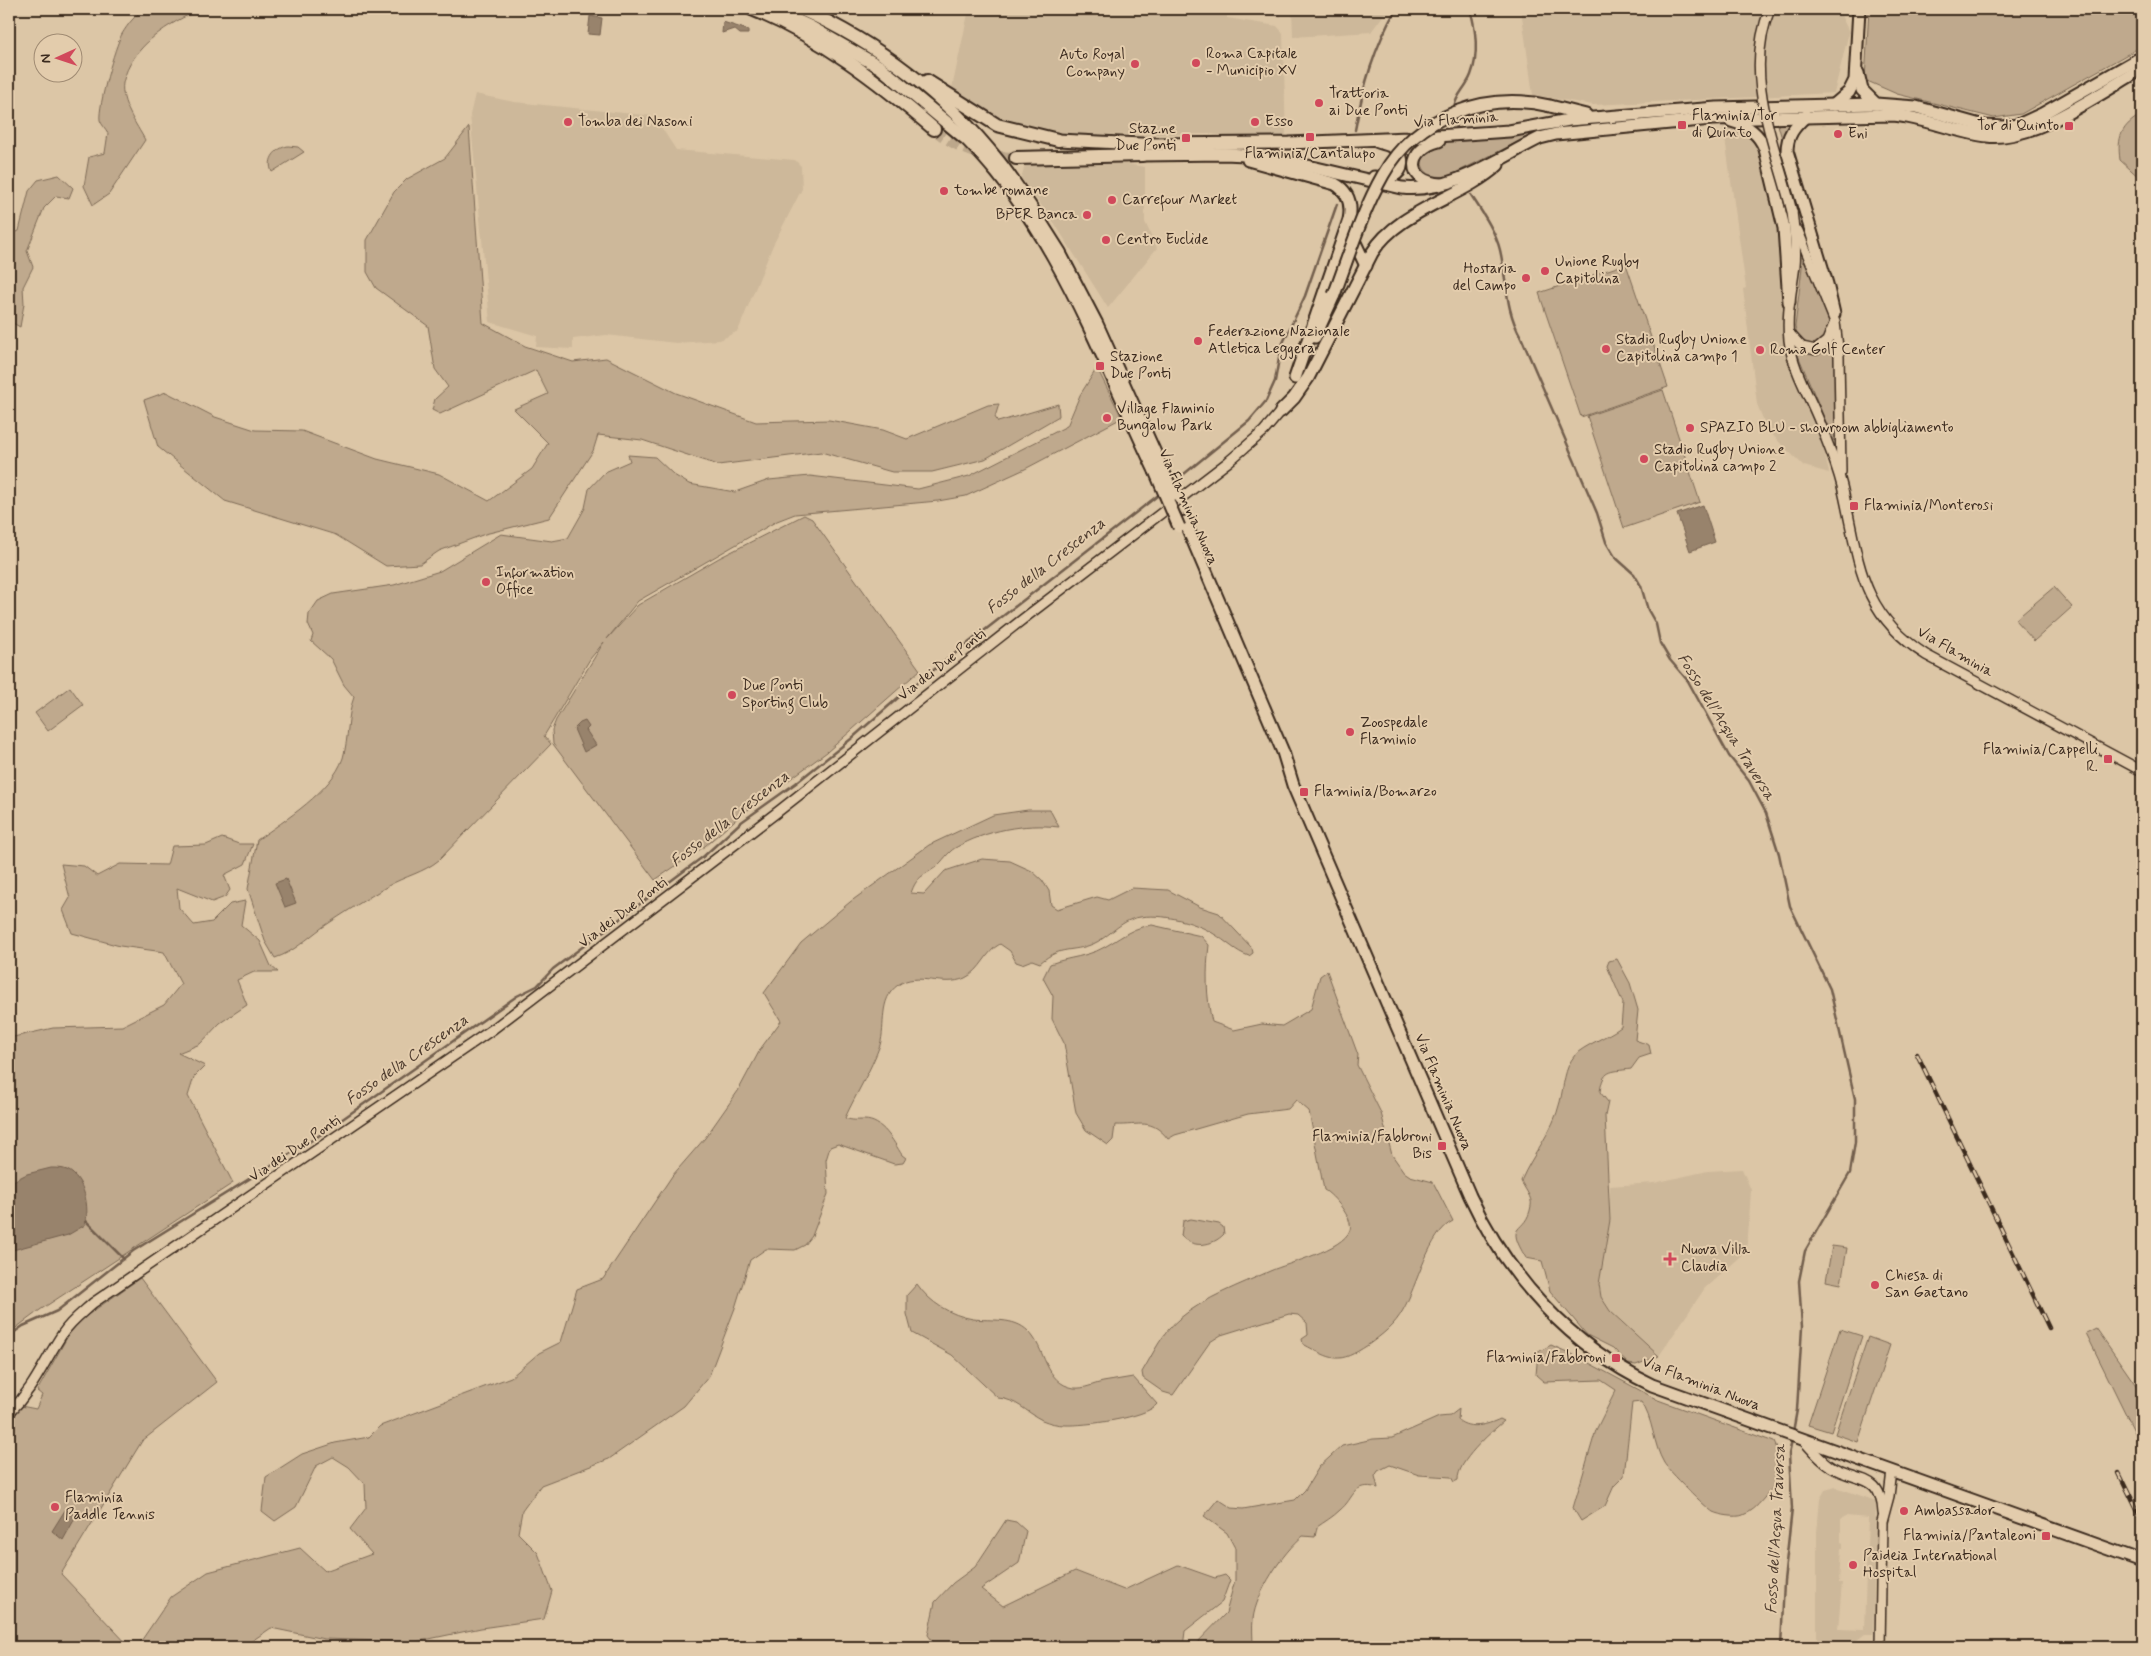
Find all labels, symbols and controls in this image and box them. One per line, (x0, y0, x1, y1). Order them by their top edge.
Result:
north arrow (32, 32, 82, 82)
place label: Roma Capitale - Municipio XV (1206, 44, 1298, 81)
place label: Auto Royal Company (1059, 45, 1125, 82)
text: N (37, 53, 55, 64)
marker: Roma Capitale - Municipio XV (1190, 57, 1202, 69)
marker: Auto Royal Company (1129, 58, 1141, 70)
place label: Trattoria ai Due Ponti (1329, 84, 1408, 121)
marker: Trattoria ai Due Ponti (1313, 97, 1325, 109)
place label: Flaminia/Tor di Quinto (1692, 106, 1778, 143)
street label: Via Flaminia (1413, 107, 1500, 133)
place label: Tomba dei Nasoni (578, 112, 692, 132)
place label: Esso (1265, 112, 1293, 132)
marker: Tomba dei Nasoni (562, 116, 574, 128)
marker: Esso (1249, 116, 1261, 128)
place label: Tor di Quinto (1977, 116, 2059, 136)
place label: Staz.ne Due Ponti (1115, 119, 1176, 156)
marker: Flaminia/Tor di Quinto (1676, 119, 1688, 131)
marker: Tor di Quinto (2063, 120, 2075, 132)
place label: Eni (1848, 124, 1868, 144)
marker: Eni (1832, 128, 1844, 140)
marker: Flaminia/Cantalupo (1304, 131, 1316, 143)
marker: Staz.ne Due Ponti (1180, 132, 1192, 144)
place label: Flaminia/Cantalupo (1245, 144, 1375, 164)
place label: tombe romane (953, 181, 1049, 201)
marker: tombe romane (938, 185, 950, 197)
place label: Carrefour Market (1122, 190, 1238, 212)
marker: Carrefour Market (1106, 194, 1118, 206)
place label: BPER Banca (996, 205, 1078, 225)
marker: BPER Banca (1081, 209, 1093, 221)
place label: Centro Euclide (1116, 230, 1209, 250)
marker: Centro Euclide (1100, 234, 1112, 246)
place label: Unione Rugby Capitolina (1555, 252, 1639, 289)
place label: Hostaria del Campo (1453, 259, 1517, 296)
marker: Unione Rugby Capitolina (1539, 265, 1551, 277)
marker: Hostaria del Campo (1520, 272, 1532, 284)
place label: Federazione Nazionale Atletica Leggera (1208, 322, 1350, 360)
place label: Stadio Rugby Unione Capitolina campo 1 (1616, 330, 1747, 367)
marker: Federazione Nazionale Atletica Leggera (1192, 335, 1204, 347)
place label: Roma Golf Center (1770, 340, 1885, 360)
marker: Stadio Rugby Unione Capitolina campo 1 (1600, 343, 1612, 355)
marker: Roma Golf Center (1754, 344, 1766, 356)
place label: Stazione Due Ponti (1110, 347, 1171, 384)
marker: Stazione Due Ponti (1094, 360, 1106, 372)
place label: Village Flaminio Bungalow Park (1117, 399, 1215, 437)
marker: Village Flaminio Bungalow Park (1101, 412, 1113, 424)
place label: SPAZIO BLU - showroom abbigliamento (1700, 418, 1954, 438)
marker: SPAZIO BLU - showroom abbigliamento (1684, 422, 1696, 434)
place label: Stadio Rugby Unione Capitolina campo 2 (1654, 440, 1785, 477)
street label: Via Flaminia Nuova (1153, 446, 1223, 568)
marker: Stadio Rugby Unione Capitolina campo 2 (1638, 453, 1650, 465)
place label: Flaminia/Monterosi (1864, 496, 1993, 516)
marker: Flaminia/Monterosi (1848, 500, 1860, 512)
water label: Fosso della Crescenza (982, 513, 1110, 619)
place label: Information Office (496, 563, 574, 600)
marker: Information Office (480, 576, 492, 588)
street label: Via Flaminia (1913, 622, 1998, 682)
street label: Via dei Due Ponti (894, 624, 990, 706)
water label: Fosso dell'Acqua Traversa (1672, 649, 1781, 806)
place label: Due Ponti Sporting Club (742, 676, 828, 714)
marker: Due Ponti Sporting Club (726, 689, 738, 701)
place label: Zoospedale Flaminio (1360, 713, 1428, 750)
marker: Zoospedale Flaminio (1344, 726, 1356, 738)
place label: Flaminia/Cappelli R. (1983, 740, 2098, 777)
marker: Flaminia/Cappelli R. (2102, 753, 2114, 765)
water label: Fosso della Crescenza (666, 766, 794, 872)
place label: Flaminia/Bomarzo (1314, 782, 1437, 802)
marker: Flaminia/Bomarzo (1298, 786, 1310, 798)
street label: Via dei Due Ponti (574, 873, 672, 953)
water label: Fosso della Crescenza (342, 1010, 472, 1110)
street label: Via Flaminia Nuova (1409, 1031, 1477, 1154)
street label: Via dei Due Ponti (245, 1111, 345, 1187)
place label: Flaminia/Fabbroni Bis (1312, 1127, 1432, 1164)
marker: Flaminia/Fabbroni Bis (1436, 1140, 1448, 1152)
place label: Nuova Villa Claudia (1681, 1240, 1751, 1277)
marker: Nuova Villa Claudia (1663, 1252, 1677, 1266)
place label: Chiesa di San Gaetano (1885, 1266, 1968, 1303)
marker: Chiesa di San Gaetano (1869, 1279, 1881, 1291)
place label: Flaminia/Fabbroni (1486, 1348, 1606, 1368)
marker: Flaminia/Fabbroni (1610, 1352, 1622, 1364)
street label: Via Flaminia Nuova (1639, 1352, 1763, 1416)
water label: Fosso dell'Acqua Traversa (1761, 1442, 1791, 1614)
place label: Flaminia Paddle Tennis (65, 1488, 155, 1525)
marker: Flaminia Paddle Tennis (49, 1501, 61, 1513)
place label: Ambassador (1914, 1501, 1994, 1521)
marker: Ambassador (1898, 1505, 1910, 1517)
place label: Flaminia/Pantaleoni (1903, 1526, 2036, 1546)
marker: Flaminia/Pantaleoni (2040, 1530, 2052, 1542)
place label: Paideia International Hospital (1863, 1546, 1997, 1583)
marker: Paideia International Hospital (1847, 1559, 1859, 1571)

